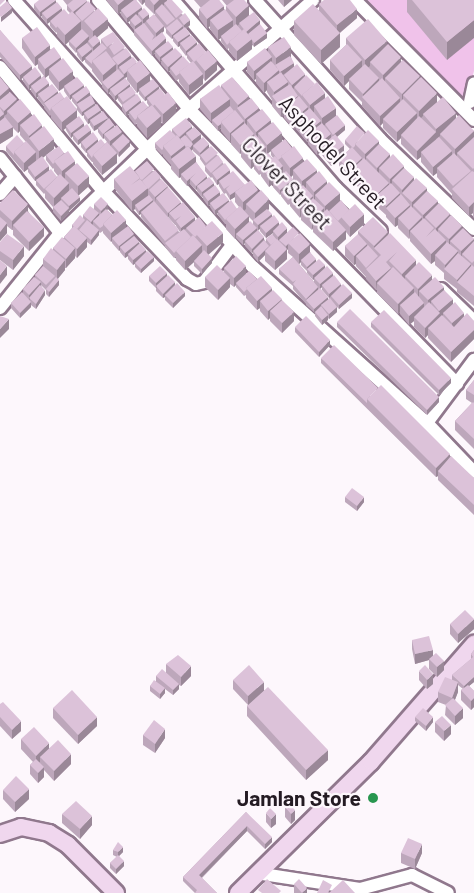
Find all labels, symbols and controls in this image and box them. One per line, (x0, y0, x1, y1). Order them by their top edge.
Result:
street label: Asphodel Street (274, 90, 392, 214)
street label: Clover Street (237, 132, 337, 234)
place label: Jamlan Store (237, 785, 361, 811)
marker: Jamlan Store (366, 791, 380, 805)

